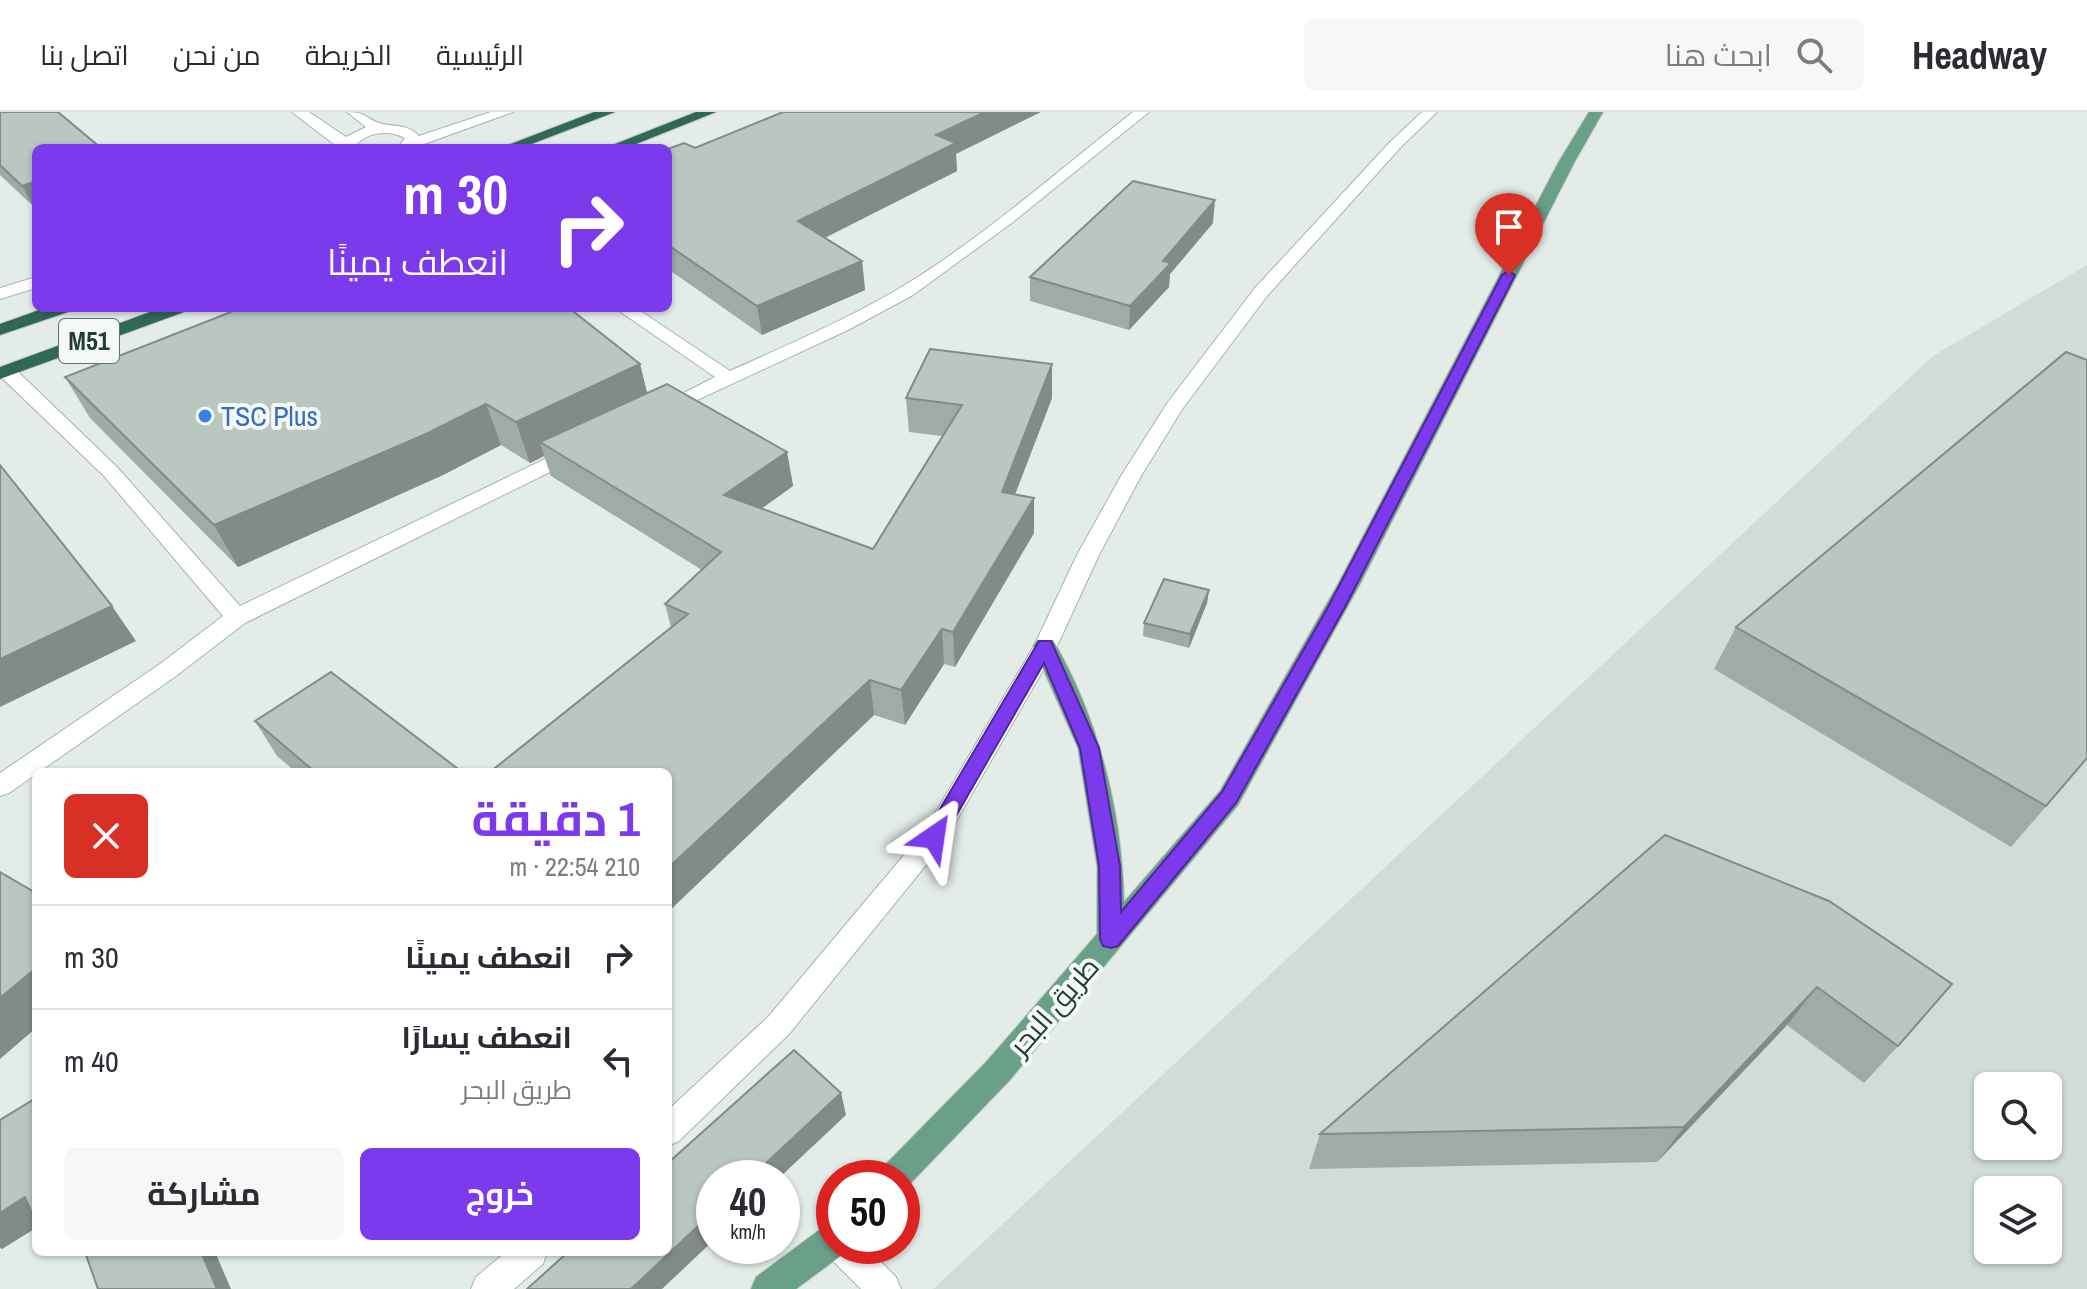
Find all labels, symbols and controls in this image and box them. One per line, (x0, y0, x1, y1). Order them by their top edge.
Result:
search box (1304, 19, 1864, 91)
text: Headway (1912, 30, 2047, 81)
icon: search (1792, 33, 1836, 77)
text: ابحث هنا (1665, 35, 1772, 75)
text: اتصل بنا (40, 36, 129, 74)
text: من نحن (173, 36, 261, 74)
text: الخريطة (305, 36, 392, 74)
text: الرئيسية (436, 36, 524, 74)
text: 30 m (403, 156, 508, 231)
icon: right (536, 176, 640, 280)
pin (1475, 193, 1543, 275)
icon: arrive (1487, 205, 1531, 249)
text: انعطف يمينًا (327, 238, 508, 286)
road number: M51 (59, 319, 119, 363)
place label: TSC Plus (221, 397, 318, 435)
marker: TSC Plus (196, 407, 214, 425)
text: 1 دقيقة (471, 786, 640, 851)
button: close (64, 794, 148, 878)
position arrow (892, 795, 976, 879)
text: 210 m · 22:54 (510, 849, 640, 884)
icon: right (596, 935, 640, 979)
text: 30 m (64, 937, 119, 977)
text: انعطف يمينًا (405, 937, 572, 977)
street label: طريق البحر (999, 949, 1107, 1065)
text: انعطف يسارًا (402, 1017, 572, 1057)
icon: left (596, 1039, 640, 1083)
text: 40 m (64, 1041, 119, 1081)
text: طريق البحر (461, 1072, 572, 1107)
map controls (1974, 1072, 2062, 1264)
button: search (1974, 1072, 2062, 1160)
button: مشاركة (64, 1148, 344, 1240)
button: خروج (360, 1148, 640, 1240)
speed limit sign: 50 (816, 1160, 920, 1264)
text: 40 (730, 1175, 766, 1228)
button: layers (1974, 1176, 2062, 1264)
text: km/h (730, 1218, 766, 1245)

